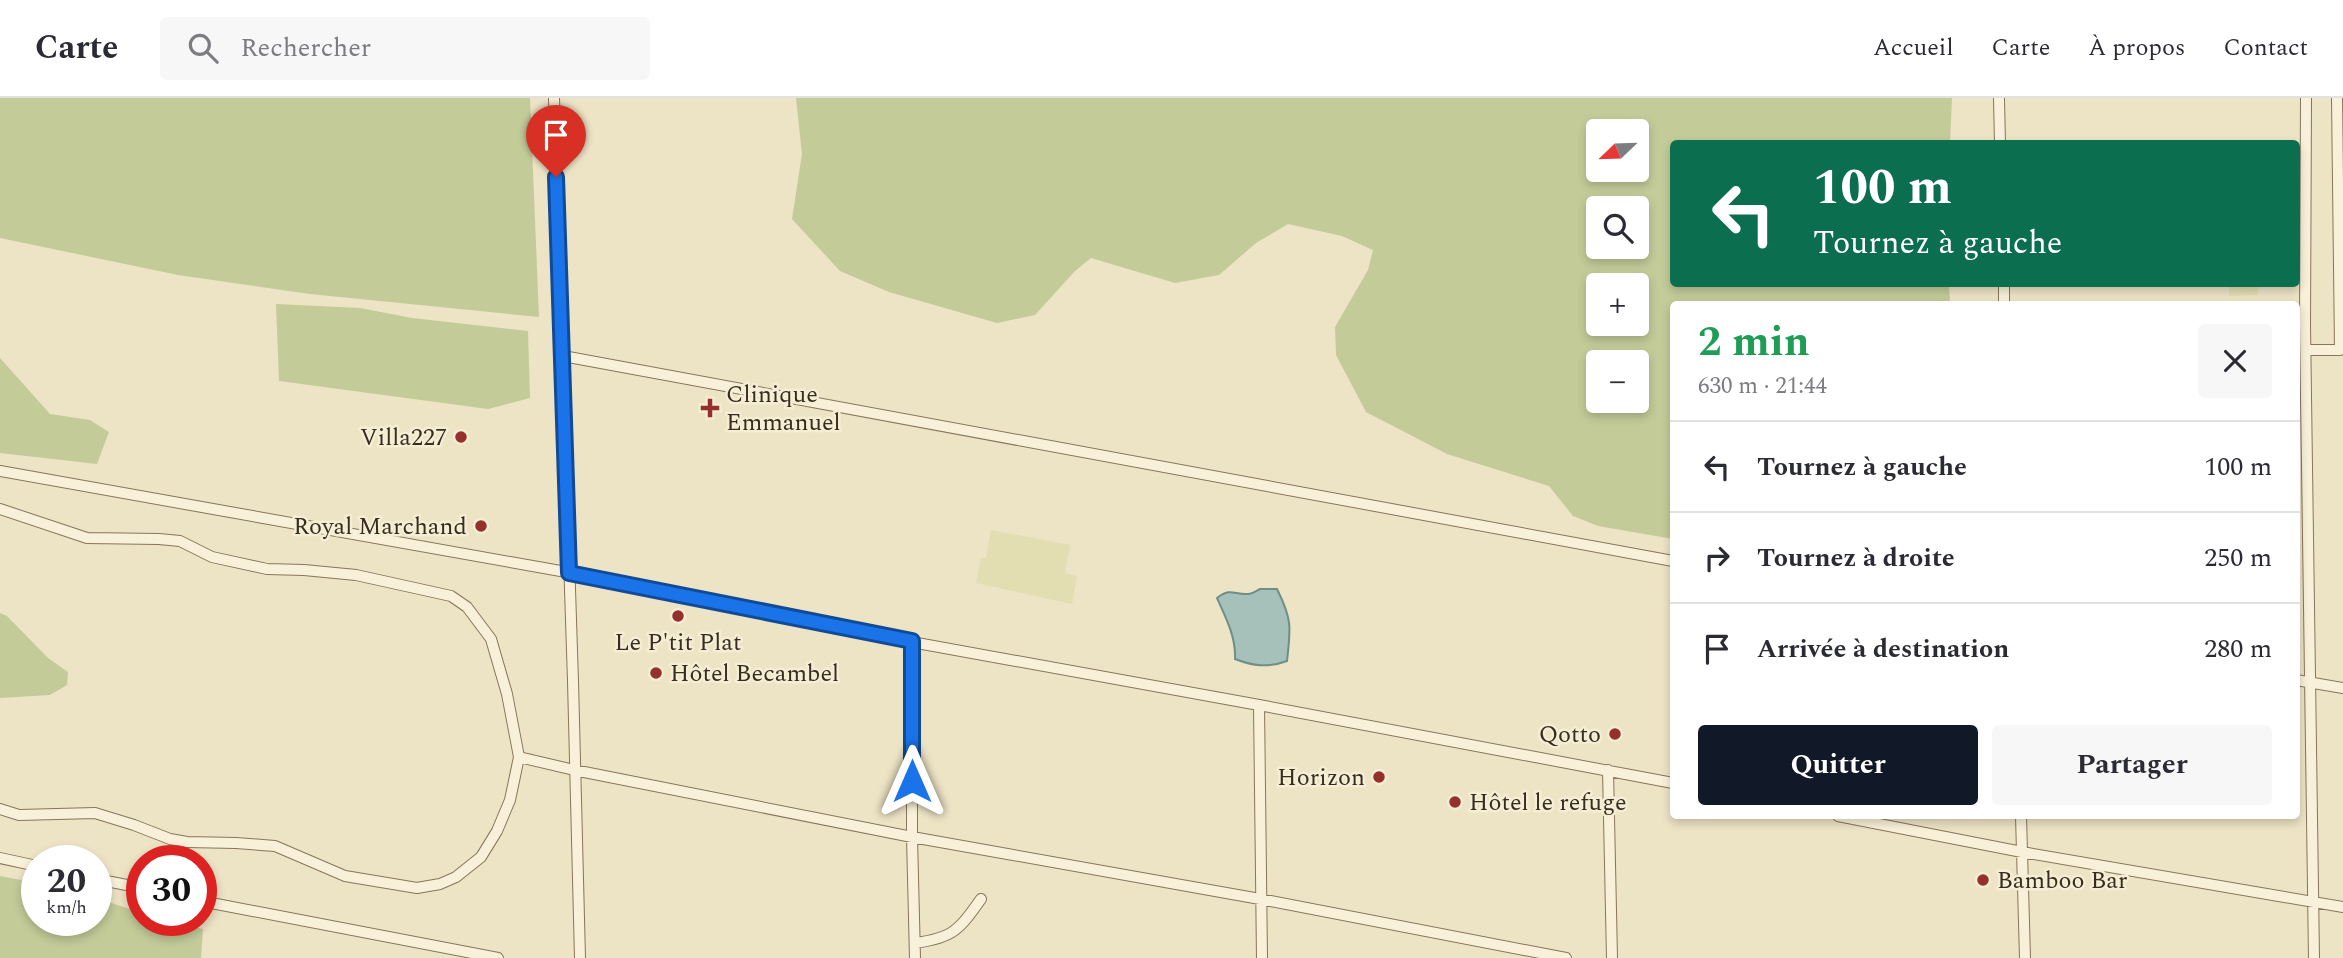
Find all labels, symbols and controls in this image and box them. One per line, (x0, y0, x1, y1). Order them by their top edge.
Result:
search box (160, 17, 650, 80)
text: Carte (35, 23, 118, 73)
text: Rechercher (240, 28, 371, 68)
icon: search (184, 29, 222, 67)
text: Accueil (1873, 30, 1953, 66)
text: Carte (1991, 30, 2050, 66)
text: À propos (2088, 30, 2185, 66)
text: Contact (2223, 30, 2308, 66)
pin (526, 105, 586, 177)
icon: arrive (537, 116, 575, 154)
north arrow (1586, 119, 1648, 182)
map controls (1586, 119, 1649, 413)
text: 100 m (1813, 151, 1952, 226)
icon: left (1698, 168, 1789, 259)
button: search (1586, 196, 1649, 259)
text: Tournez à gauche (1813, 219, 2062, 268)
button: + (1586, 273, 1649, 336)
text: 2 min (1698, 311, 1810, 374)
button: close (2198, 324, 2272, 398)
button: − (1586, 350, 1649, 413)
text: 630 m · 21:44 (1698, 369, 1827, 404)
place label: Clinique Emmanuel (726, 377, 841, 441)
marker: Clinique Emmanuel (700, 398, 720, 418)
place label: Villa227 (360, 420, 447, 456)
marker: Villa227 (453, 429, 469, 445)
text: Tournez à gauche (1757, 447, 1967, 487)
text: 100 m (2204, 447, 2272, 487)
icon: left (1698, 448, 1736, 486)
place label: Royal Marchand (293, 509, 467, 545)
marker: Royal Marchand (473, 518, 489, 534)
text: Tournez à droite (1757, 538, 1955, 578)
text: 250 m (2204, 538, 2272, 578)
icon: right (1698, 539, 1736, 577)
marker: Le P'tit Plat (670, 608, 686, 624)
place label: Le P'tit Plat (614, 625, 742, 661)
text: Arrivée à destination (1757, 629, 2009, 669)
text: 280 m (2204, 629, 2272, 669)
icon: arrive (1698, 630, 1736, 668)
place label: Hôtel Becambel (670, 656, 839, 692)
marker: Hôtel Becambel (648, 665, 664, 681)
place label: Qotto (1539, 717, 1601, 753)
button: Quitter (1698, 725, 1978, 805)
button: Partager (1992, 725, 2272, 805)
marker: Qotto (1607, 726, 1623, 742)
position arrow (875, 744, 949, 818)
place label: Horizon (1277, 760, 1365, 796)
marker: Horizon (1371, 769, 1387, 785)
place label: Hôtel le refuge (1469, 785, 1627, 821)
marker: Hôtel le refuge (1447, 794, 1463, 810)
speed limit sign: 30 (126, 845, 217, 936)
text: 20 (47, 855, 86, 908)
place label: Bamboo Bar (1997, 863, 2128, 899)
marker: Bamboo Bar (1975, 872, 1991, 888)
text: km/h (46, 894, 87, 921)

